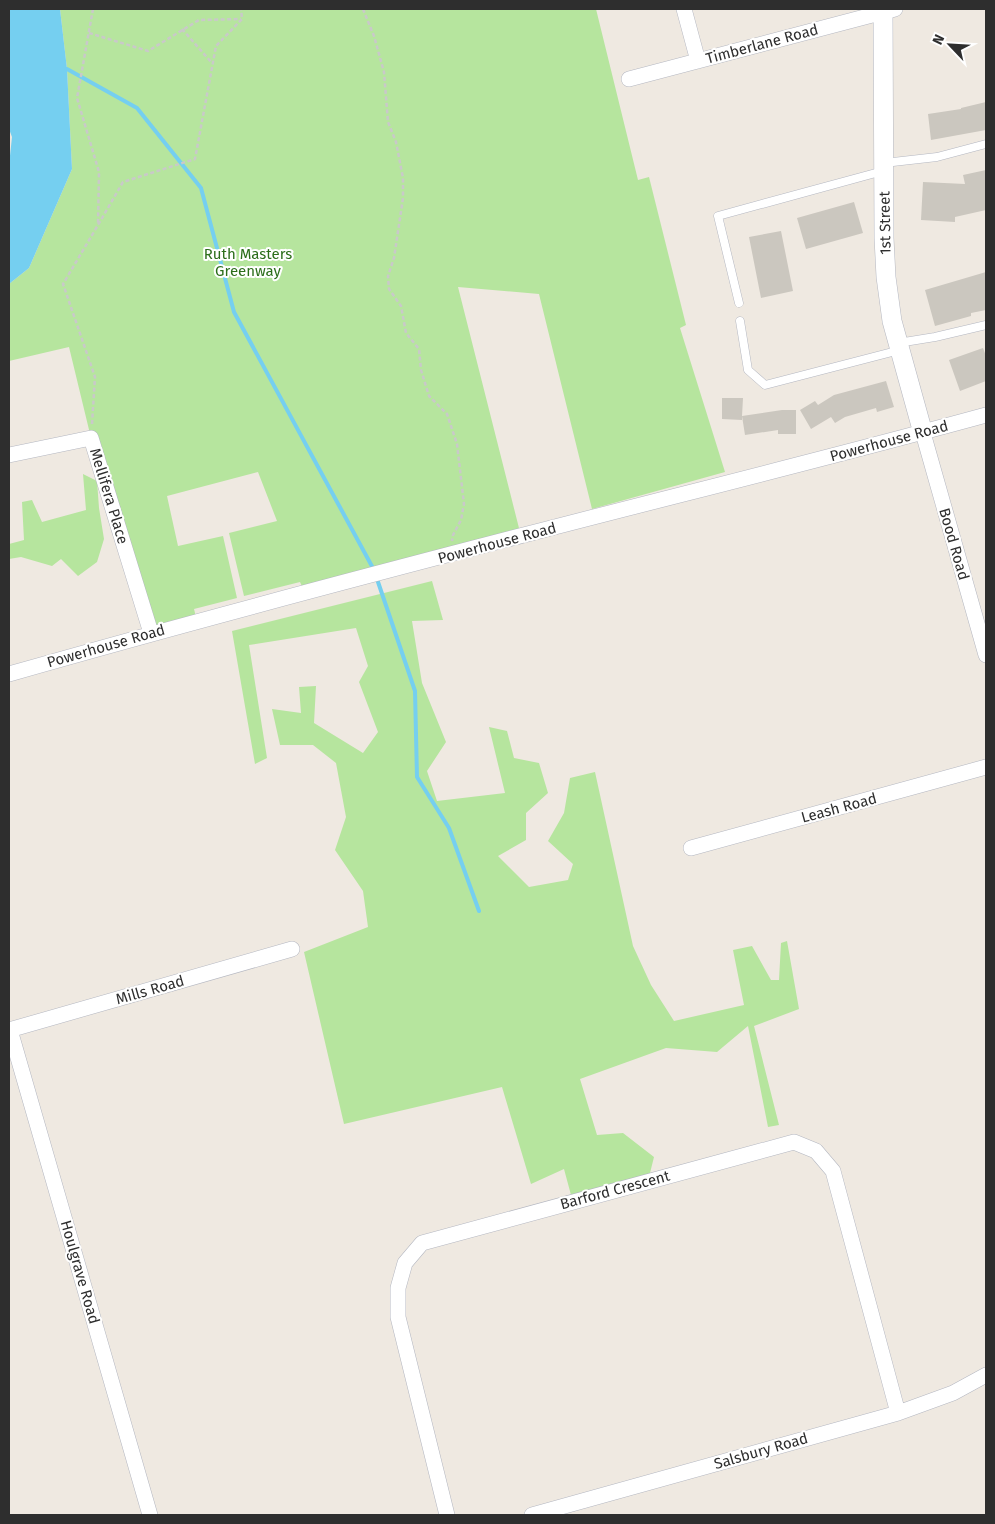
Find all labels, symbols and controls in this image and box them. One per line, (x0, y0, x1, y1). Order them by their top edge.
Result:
street label: Timberlane Road (704, 20, 820, 68)
north arrow (925, 20, 975, 70)
text: N (929, 32, 948, 48)
street label: 1st Street (875, 190, 895, 255)
park label: Ruth Masters Greenway (204, 245, 292, 280)
street label: Powerhouse Road (828, 417, 950, 465)
street label: Mellifera Place (86, 446, 132, 546)
street label: Bood Road (935, 506, 973, 582)
street label: Powerhouse Road (436, 519, 558, 567)
street label: Powerhouse Road (45, 621, 167, 671)
street label: Leash Road (799, 789, 879, 827)
street label: Mills Road (114, 972, 186, 1008)
street label: Barford Crescent (558, 1167, 672, 1213)
street label: Houlgrave Road (57, 1218, 103, 1326)
street label: Salsbury Road (712, 1429, 810, 1473)

